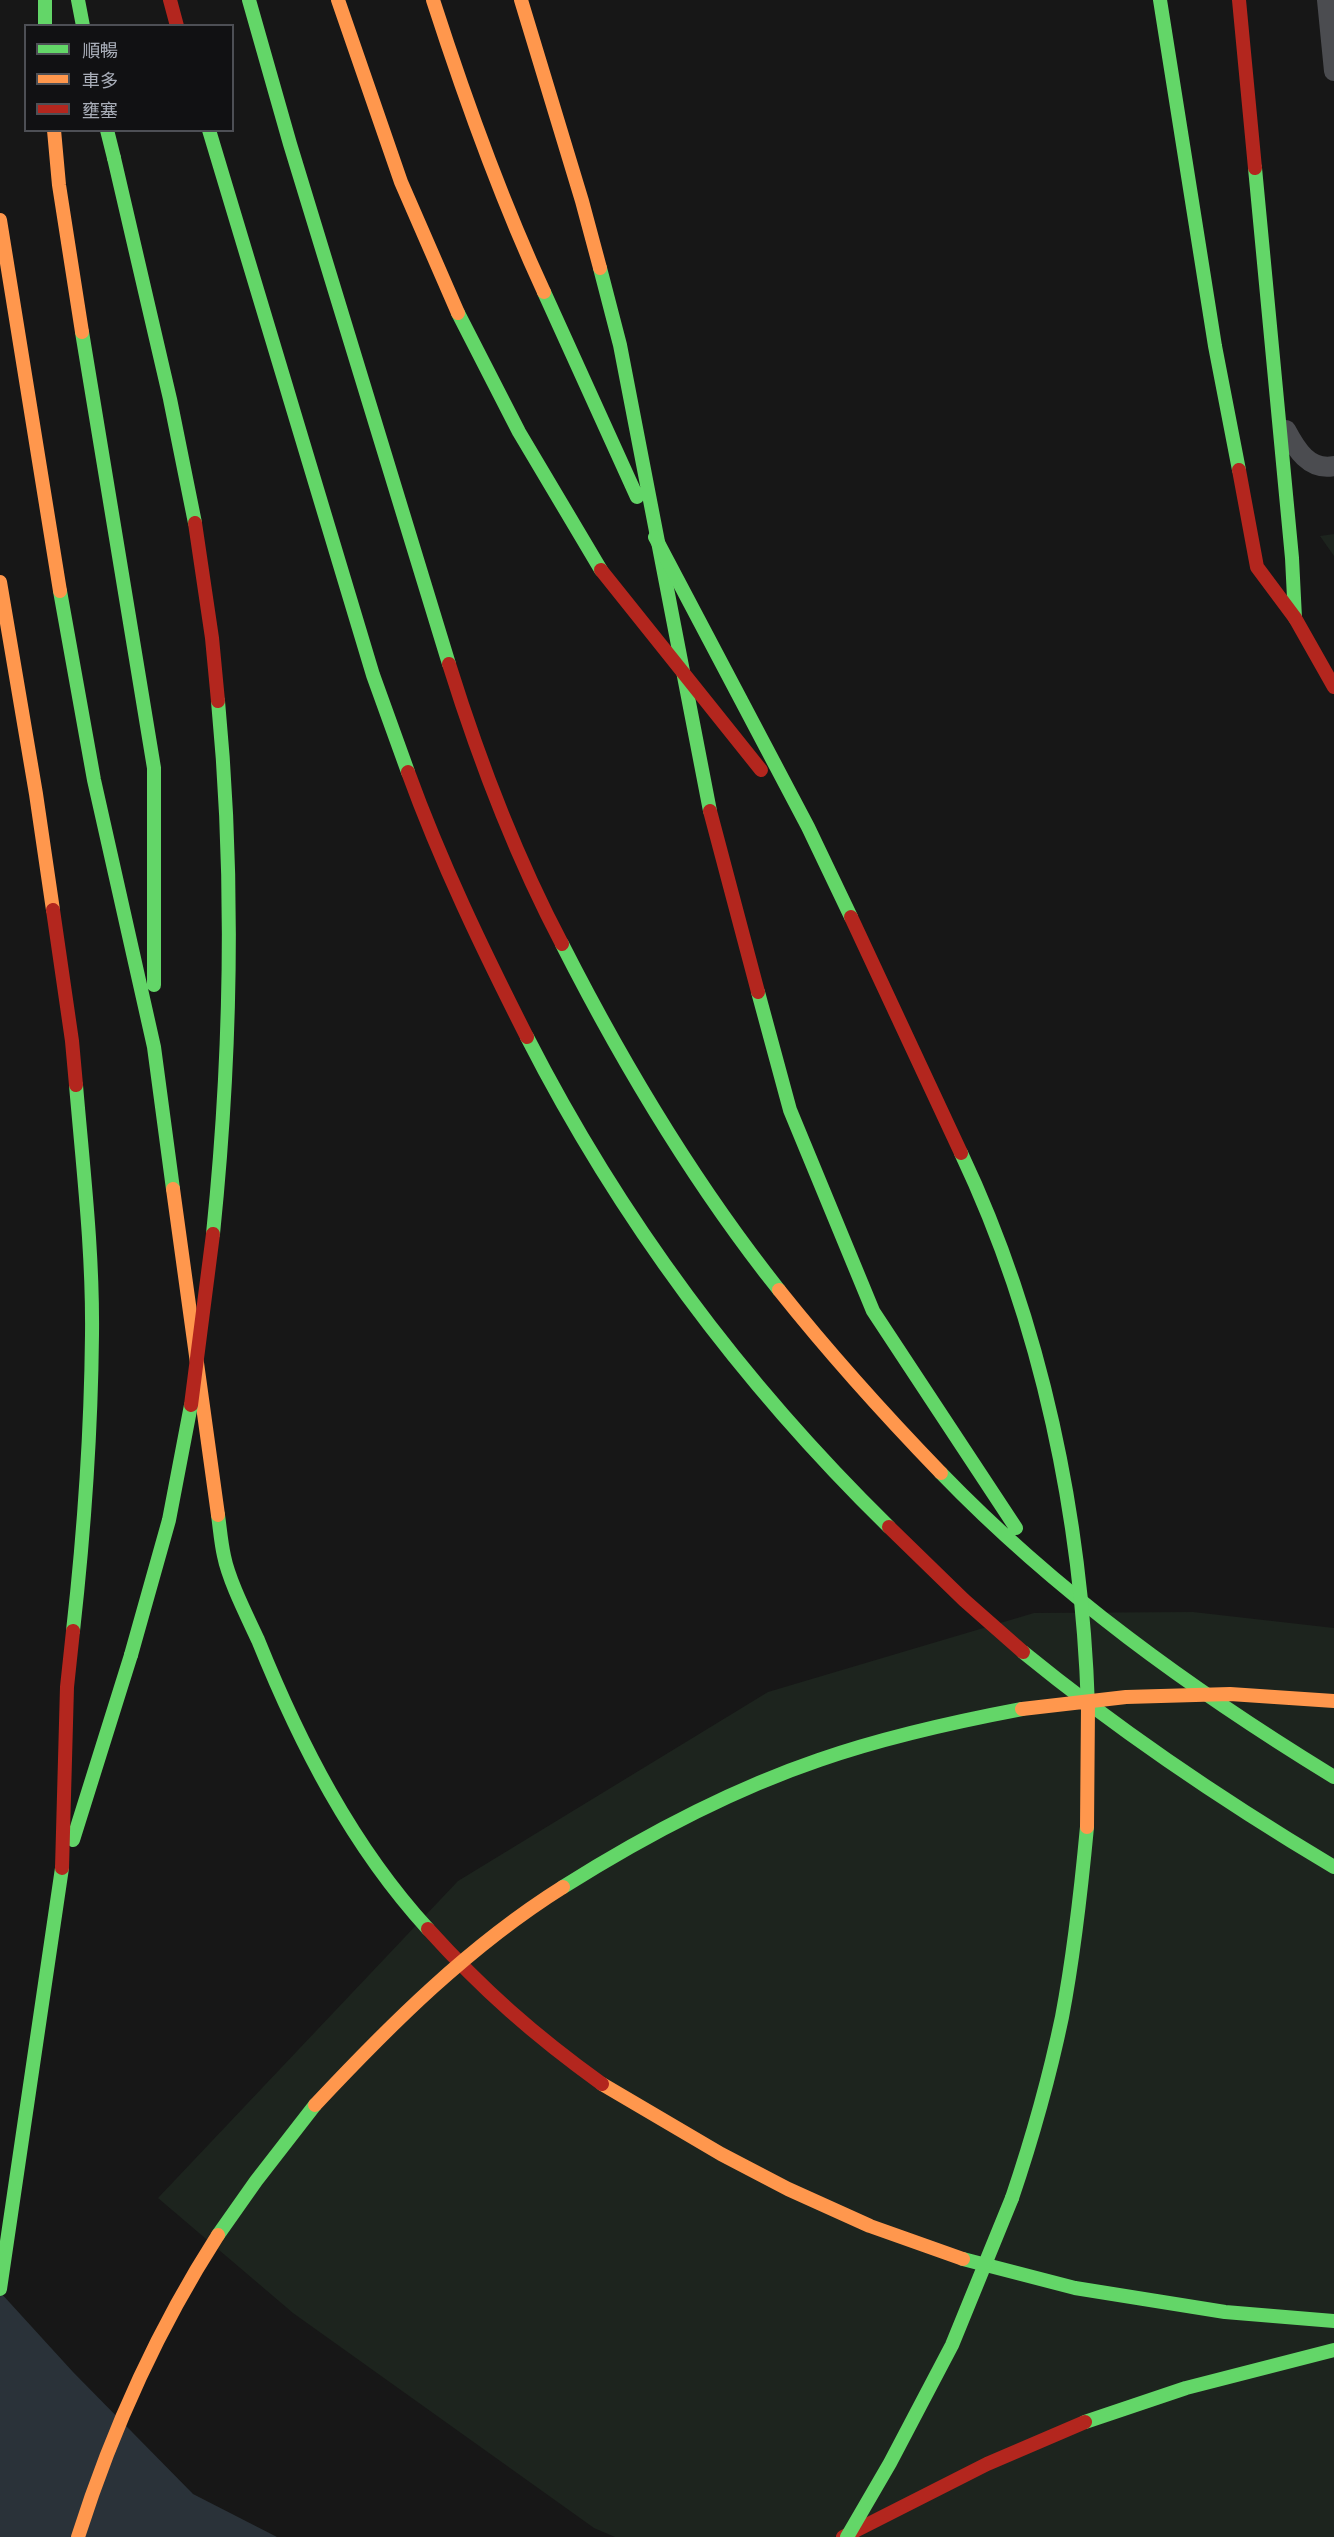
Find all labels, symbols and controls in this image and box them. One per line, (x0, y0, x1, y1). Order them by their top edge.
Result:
legend (24, 24, 234, 132)
text: 順暢 (82, 40, 118, 62)
text: 車多 (82, 70, 118, 92)
text: 壅塞 (82, 100, 118, 122)

